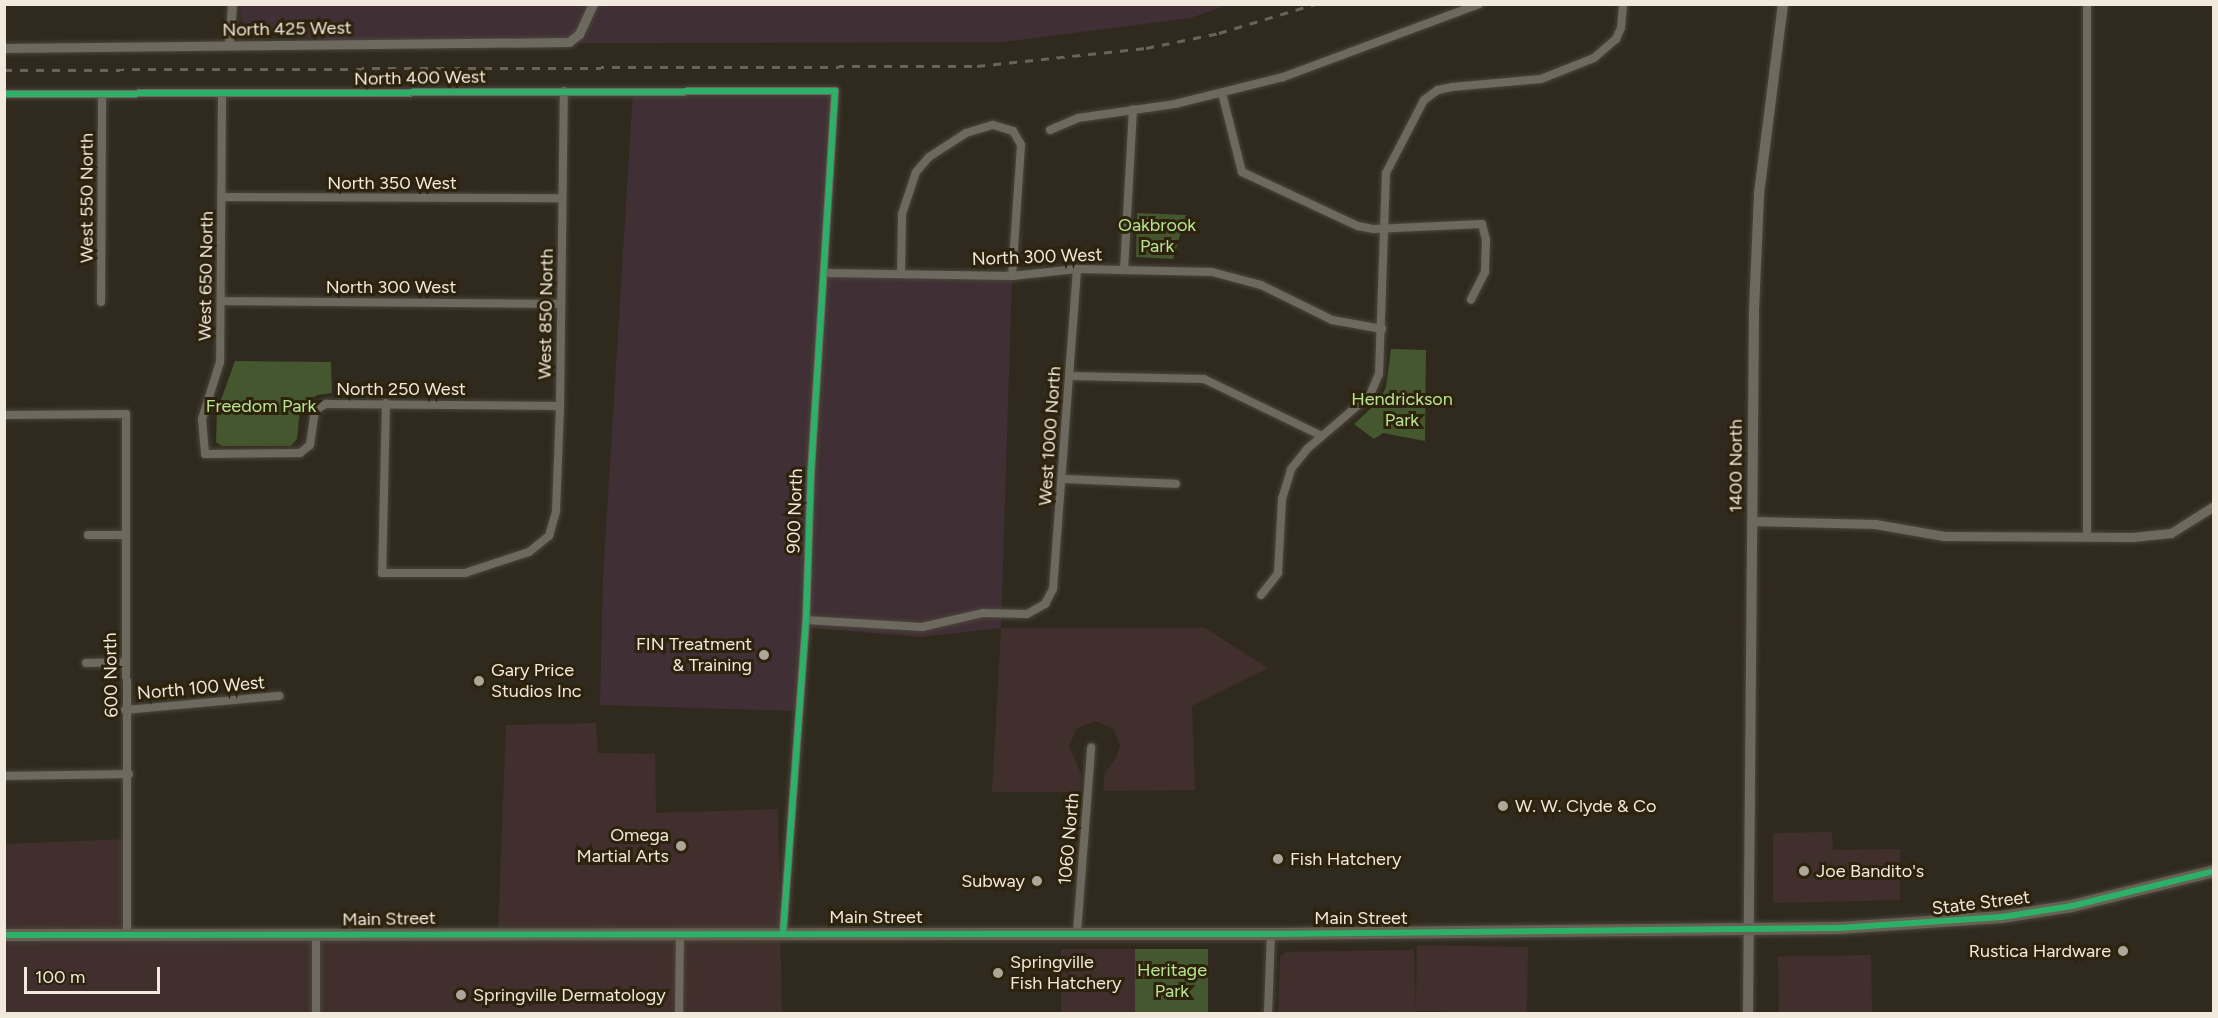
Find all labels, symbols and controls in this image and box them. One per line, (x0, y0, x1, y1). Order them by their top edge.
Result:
street label: North 425 West (222, 17, 352, 41)
street label: North 400 West (354, 66, 486, 90)
street label: West 550 North (76, 133, 98, 263)
street label: North 350 West (327, 172, 457, 194)
street label: West 650 North (194, 211, 218, 341)
park label: Oakbrook Park (1118, 215, 1196, 258)
street label: North 300 West (971, 244, 1103, 270)
street label: West 850 North (534, 248, 558, 380)
street label: North 300 West (326, 276, 456, 298)
street label: West 1000 North (1034, 366, 1066, 506)
street label: North 250 West (336, 378, 466, 400)
park label: Hendrickson Park (1351, 389, 1453, 432)
park label: Freedom Park (206, 395, 316, 417)
street label: 1400 North (1725, 419, 1747, 513)
street label: 900 North (783, 468, 807, 554)
street label: 600 North (99, 632, 123, 718)
place label: FIN Treatment & Training (636, 634, 752, 676)
marker: FIN Treatment & Training (757, 648, 771, 662)
place label: Gary Price Studios Inc (491, 660, 582, 702)
street label: North 100 West (136, 672, 266, 704)
marker: Gary Price Studios Inc (472, 674, 486, 688)
street label: 1060 North (1054, 792, 1084, 886)
place label: W. W. Clyde & Co (1515, 795, 1656, 817)
marker: W. W. Clyde & Co (1496, 799, 1510, 813)
place label: Omega Martial Arts (576, 825, 669, 868)
marker: Omega Martial Arts (674, 839, 688, 853)
place label: Fish Hatchery (1290, 848, 1401, 870)
marker: Fish Hatchery (1271, 852, 1285, 866)
place label: Joe Bandito's (1816, 860, 1924, 882)
marker: Joe Bandito's (1797, 864, 1811, 878)
place label: Subway (961, 870, 1025, 892)
marker: Subway (1030, 874, 1044, 888)
street label: State Street (1931, 886, 2031, 920)
street label: Main Street (829, 906, 923, 928)
street label: Main Street (342, 907, 436, 931)
street label: Main Street (1314, 907, 1408, 929)
place label: Rustica Hardware (1969, 940, 2111, 962)
marker: Rustica Hardware (2116, 944, 2130, 958)
place label: Springville Fish Hatchery (1010, 952, 1121, 994)
scale bar (27, 955, 164, 993)
park label: Heritage Park (1137, 960, 1207, 1002)
text: 100 m (35, 966, 85, 988)
marker: Springville Fish Hatchery (991, 966, 1005, 980)
place label: Springville Dermatology (473, 984, 666, 1006)
marker: Springville Dermatology (454, 988, 468, 1002)

